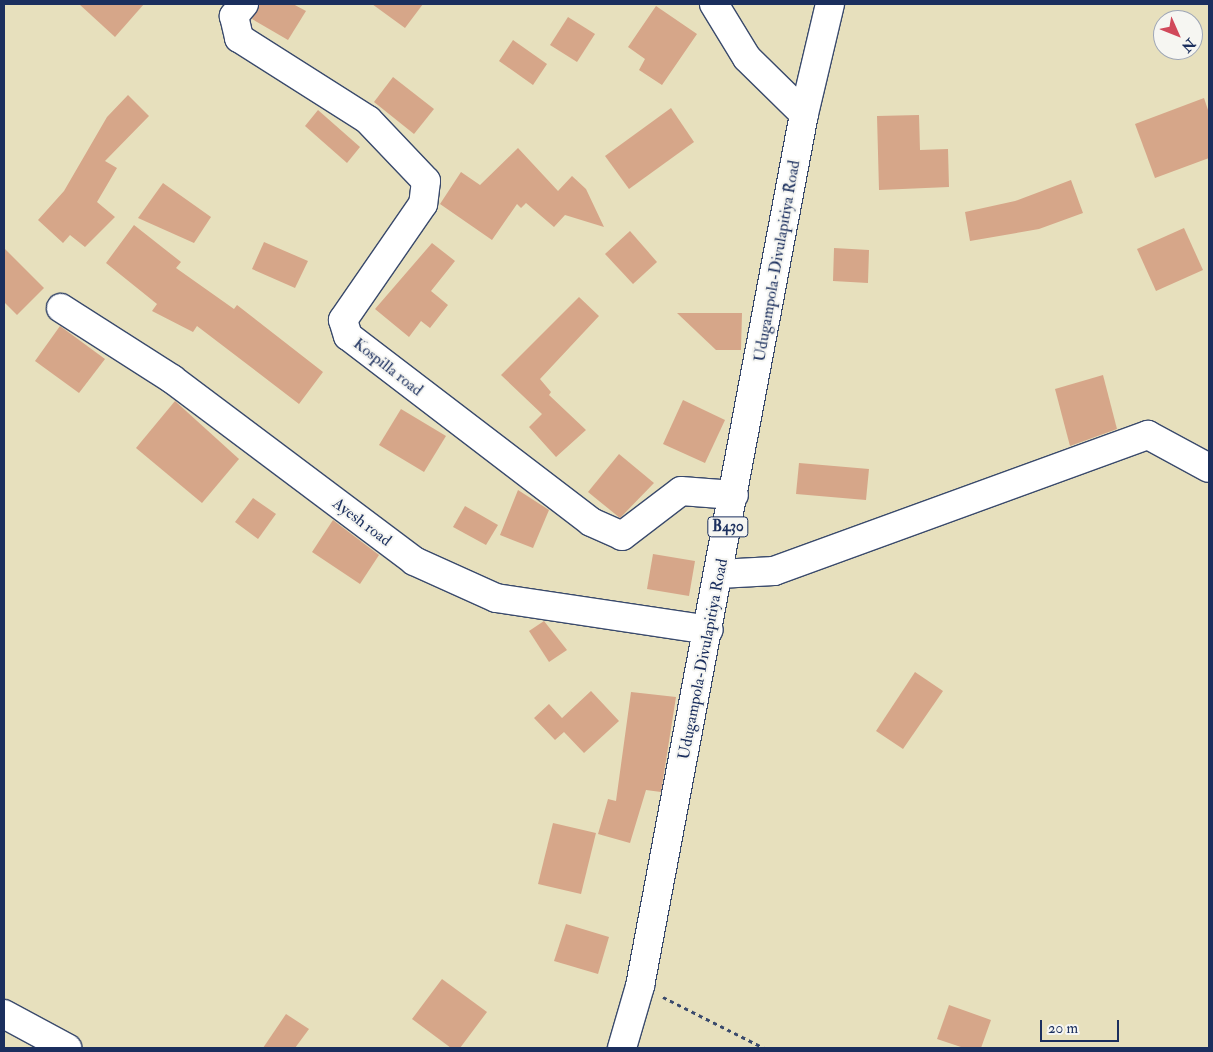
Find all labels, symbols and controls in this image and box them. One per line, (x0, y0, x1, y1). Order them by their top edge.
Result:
north arrow (1153, 10, 1203, 60)
text: N (1178, 35, 1199, 55)
street label: Udugampola-Divulapitiya Road (750, 159, 804, 363)
street label: Kospilla road (350, 334, 426, 400)
street label: Ayesh road (329, 494, 395, 550)
road number: B430 (707, 514, 749, 540)
street label: Udugampola-Divulapitiya Road (674, 557, 732, 761)
scale bar (1043, 1010, 1122, 1042)
text: 20 m (1048, 1019, 1078, 1038)

